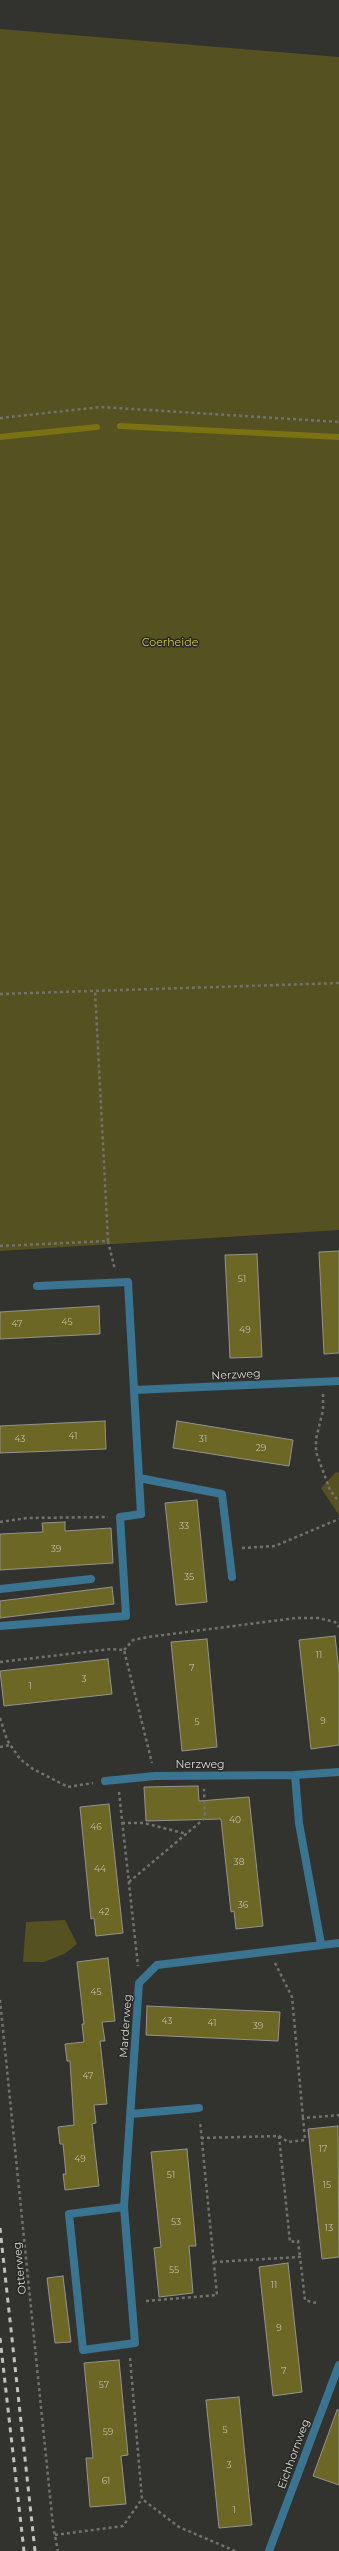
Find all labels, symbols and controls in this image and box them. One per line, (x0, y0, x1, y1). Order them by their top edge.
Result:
park label: Coerheide (142, 636, 198, 650)
house number: 51 (238, 1274, 246, 1284)
house number: 45 (61, 1317, 73, 1327)
house number: 47 (12, 1319, 22, 1329)
house number: 49 (239, 1325, 251, 1335)
street label: Nerzweg (211, 1367, 261, 1383)
house number: 41 (69, 1431, 77, 1441)
house number: 43 (15, 1434, 25, 1444)
house number: 31 (199, 1434, 207, 1444)
house number: 29 (256, 1443, 266, 1453)
house number: 33 (179, 1521, 189, 1531)
house number: 39 (51, 1544, 61, 1554)
house number: 35 (184, 1572, 194, 1582)
house number: 11 (316, 1650, 322, 1660)
house number: 7 (189, 1663, 195, 1673)
house number: 3 (81, 1674, 87, 1684)
house number: 1 (28, 1681, 32, 1691)
house number: 9 (320, 1716, 326, 1726)
house number: 5 (194, 1717, 200, 1727)
street label: Nerzweg (175, 1758, 225, 1772)
house number: 40 (229, 1815, 241, 1825)
house number: 46 (90, 1822, 102, 1832)
house number: 38 (234, 1857, 244, 1867)
house number: 44 (94, 1864, 106, 1874)
house number: 36 (238, 1900, 248, 1910)
house number: 42 (98, 1907, 110, 1917)
house number: 45 (90, 1987, 102, 1997)
street label: Marderweg (117, 1994, 135, 2058)
house number: 43 (162, 2016, 172, 2026)
house number: 41 (208, 2018, 216, 2028)
house number: 39 (253, 2021, 263, 2031)
house number: 47 (83, 2071, 93, 2081)
house number: 17 (319, 2144, 327, 2154)
house number: 49 (74, 2154, 86, 2164)
house number: 51 (167, 2170, 175, 2180)
house number: 15 (323, 2180, 331, 2190)
house number: 53 (171, 2217, 181, 2227)
house number: 13 (325, 2223, 333, 2233)
street label: Otterweg (11, 2241, 29, 2295)
house number: 55 (169, 2265, 179, 2275)
house number: 11 (271, 2280, 277, 2290)
house number: 9 (276, 2323, 282, 2333)
house number: 7 (281, 2366, 287, 2376)
house number: 57 (99, 2380, 109, 2390)
street label: Eichhornweg (275, 2417, 313, 2491)
house number: 5 (222, 2425, 228, 2435)
house number: 59 (103, 2427, 113, 2437)
house number: 3 (226, 2460, 232, 2470)
house number: 61 (102, 2476, 110, 2486)
house number: 1 (232, 2505, 236, 2515)

